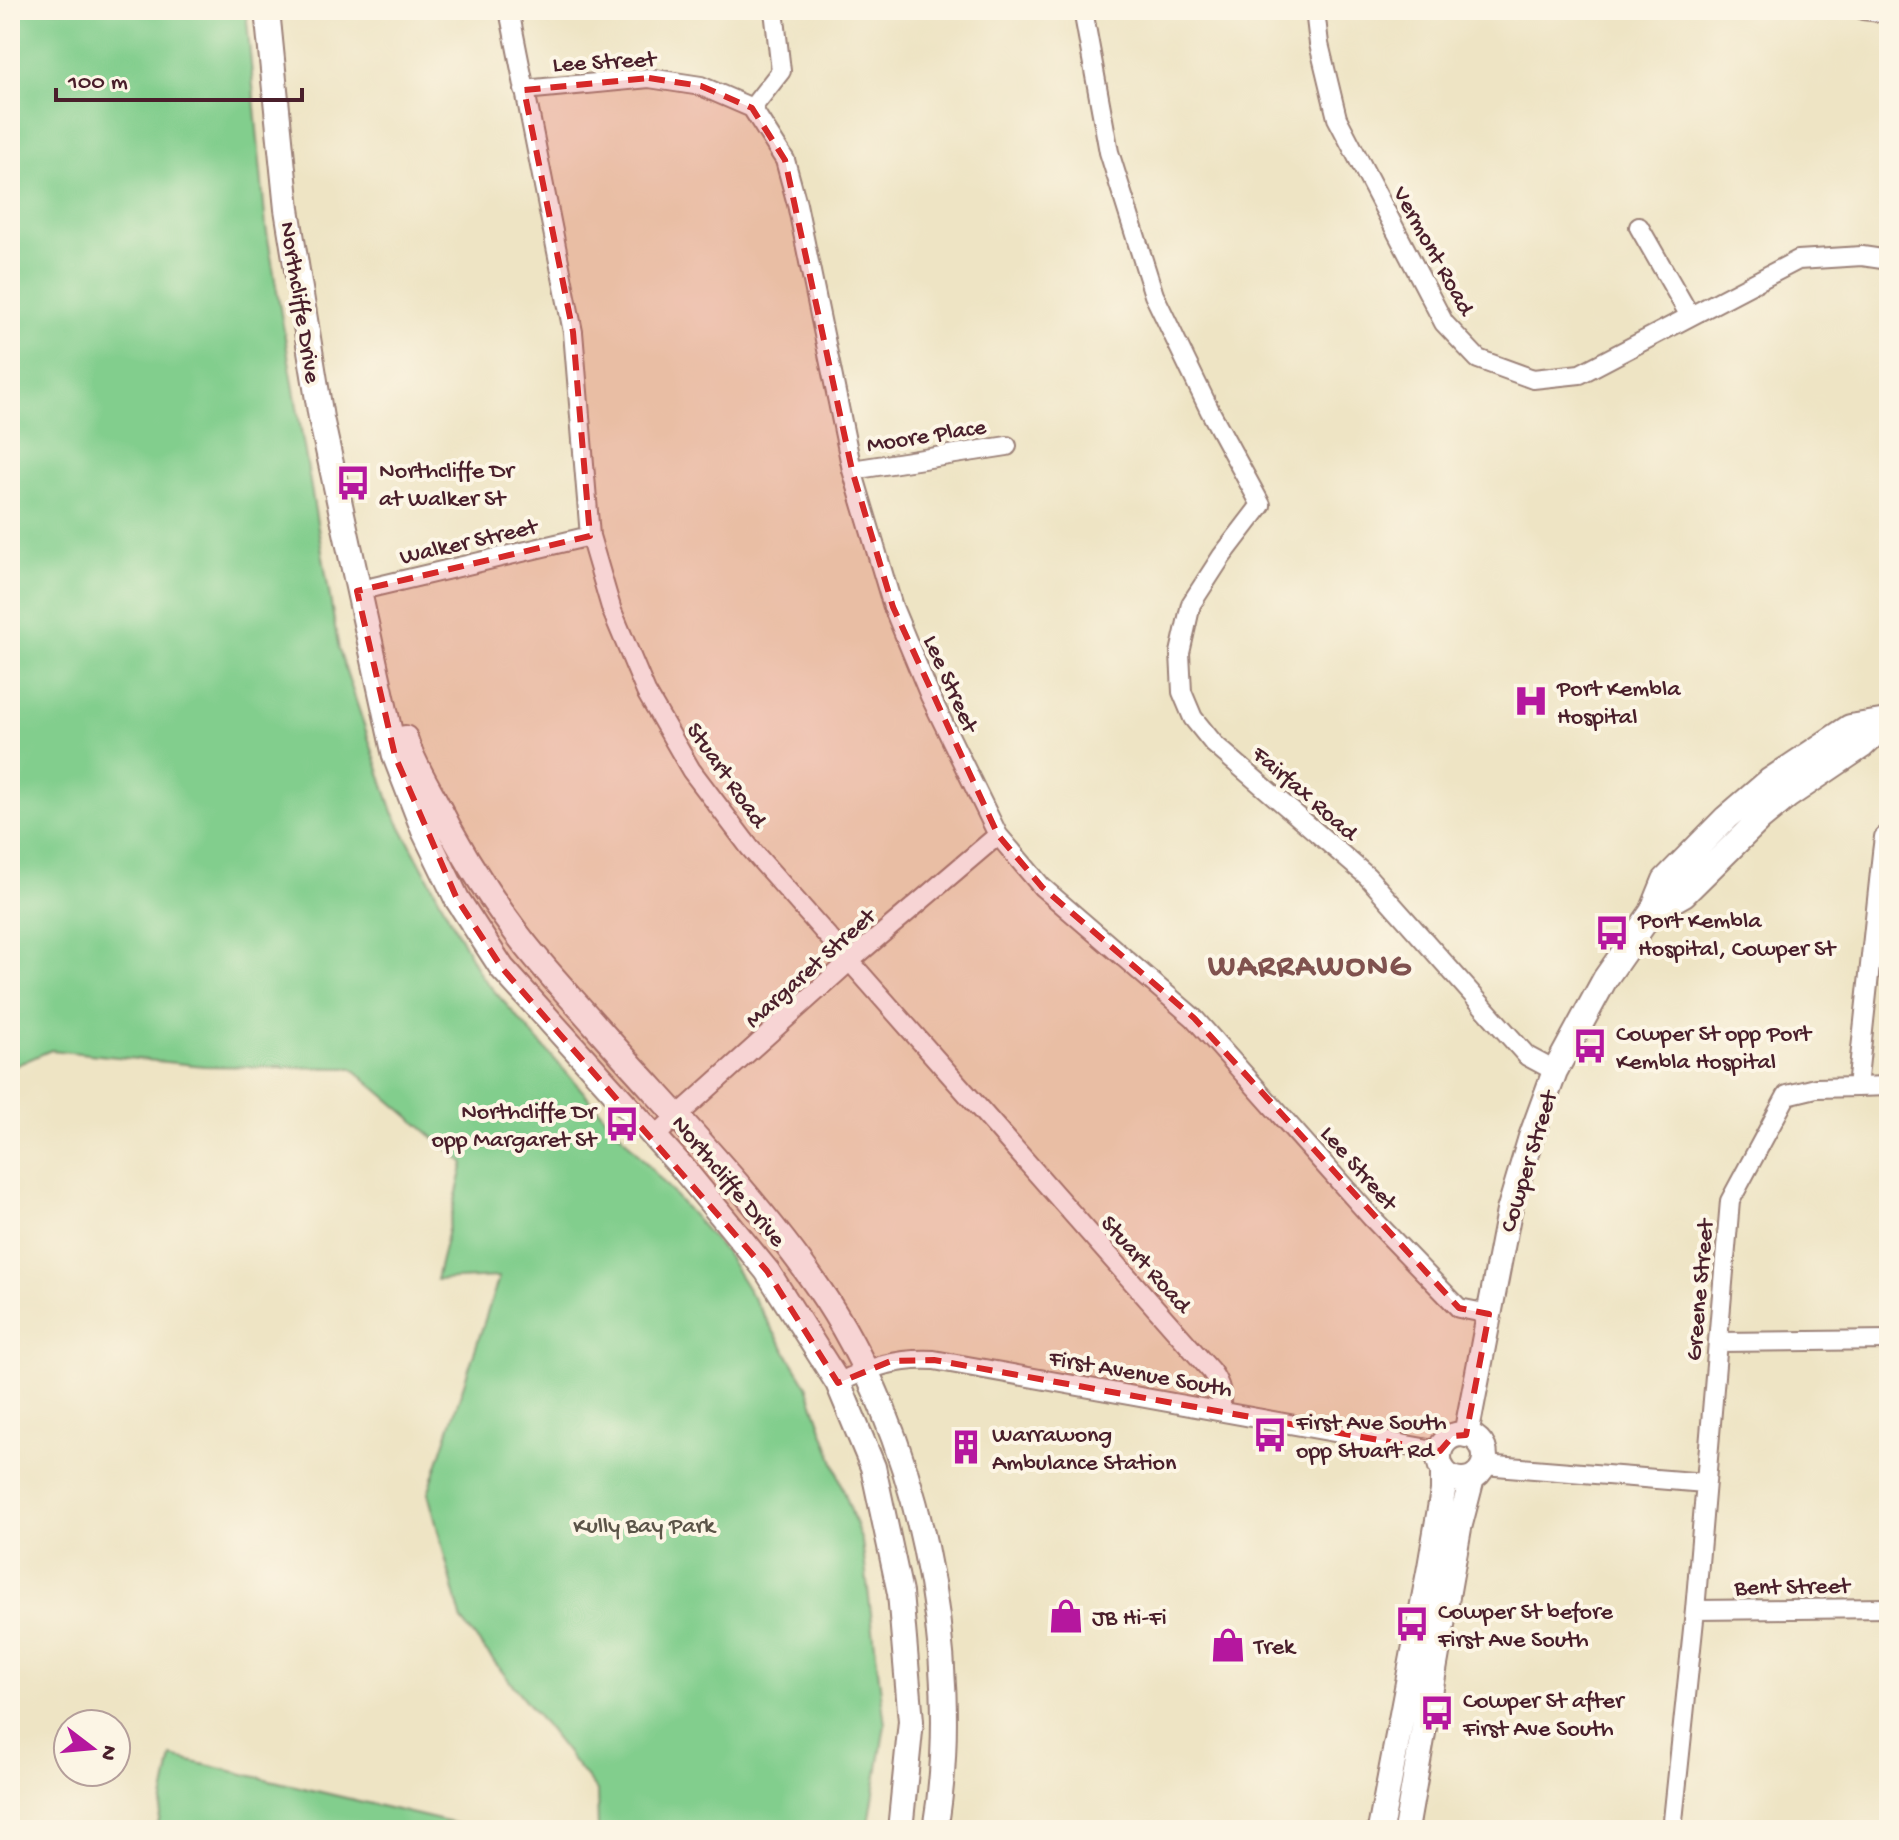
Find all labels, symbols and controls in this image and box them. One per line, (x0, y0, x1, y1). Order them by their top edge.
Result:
street label: Lee Street (552, 46, 659, 81)
scale bar (56, 52, 302, 102)
text: 100 m (67, 69, 128, 98)
street label: Vermont Road (1384, 181, 1480, 323)
street label: Northcliffe Drive (271, 220, 326, 386)
street label: Moore Place (865, 414, 989, 461)
place label: Northcliffe Dr at Walker St (379, 458, 516, 515)
bus stop icon: Northcliffe Dr at Walker St (334, 464, 372, 502)
street label: Walker Street (397, 513, 543, 573)
street label: Lee Street (915, 631, 984, 739)
place label: Port Kembla Hospital (1556, 676, 1681, 733)
hospital icon: Port Kembla Hospital (1512, 682, 1550, 720)
street label: Stuart Road (678, 718, 773, 836)
street label: Fairfax Road (1244, 740, 1364, 850)
street label: Margaret Street (740, 902, 884, 1036)
place label: Port Kembla Hospital, Cowper St (1637, 908, 1837, 965)
bus stop icon: Port Kembla Hospital, Cowper St (1593, 914, 1631, 952)
district label: WARRAWONG (1207, 949, 1412, 987)
place label: Cowper St opp Port Kembla Hospital (1616, 1021, 1813, 1078)
bus stop icon: Cowper St opp Port Kembla Hospital (1571, 1027, 1609, 1065)
street label: Cowper Street (1495, 1086, 1566, 1236)
place label: Northcliffe Dr opp Margaret St (431, 1099, 599, 1156)
bus stop icon: Northcliffe Dr opp Margaret St (603, 1105, 641, 1143)
street label: Northcliffe Drive (664, 1110, 791, 1254)
street label: Lee Street (1313, 1121, 1404, 1219)
street label: Stuart Road (1093, 1210, 1197, 1322)
street label: Greene Street (1681, 1216, 1722, 1362)
street label: First Avenue South (1045, 1345, 1234, 1406)
place label: First Ave South opp Stuart Rd (1295, 1410, 1447, 1467)
bus stop icon: First Ave South opp Stuart Rd (1251, 1416, 1289, 1454)
place label: Warrawong Ambulance Station (992, 1422, 1177, 1479)
building icon: Warrawong Ambulance Station (947, 1428, 985, 1466)
park label: Kully Bay Park (573, 1513, 717, 1542)
street label: Bent Street (1733, 1573, 1852, 1604)
shop icon: JB Hi-Fi (1047, 1597, 1085, 1635)
place label: Cowper St before First Ave South (1437, 1599, 1613, 1656)
place label: JB Hi-Fi (1092, 1605, 1167, 1634)
bus stop icon: Cowper St before First Ave South (1393, 1605, 1431, 1643)
shop icon: Trek (1209, 1626, 1247, 1664)
place label: Trek (1252, 1634, 1297, 1663)
place label: Cowper St after First Ave South (1462, 1688, 1626, 1745)
bus stop icon: Cowper St after First Ave South (1418, 1694, 1456, 1732)
north arrow (52, 1708, 132, 1788)
text: N (93, 1742, 122, 1763)

